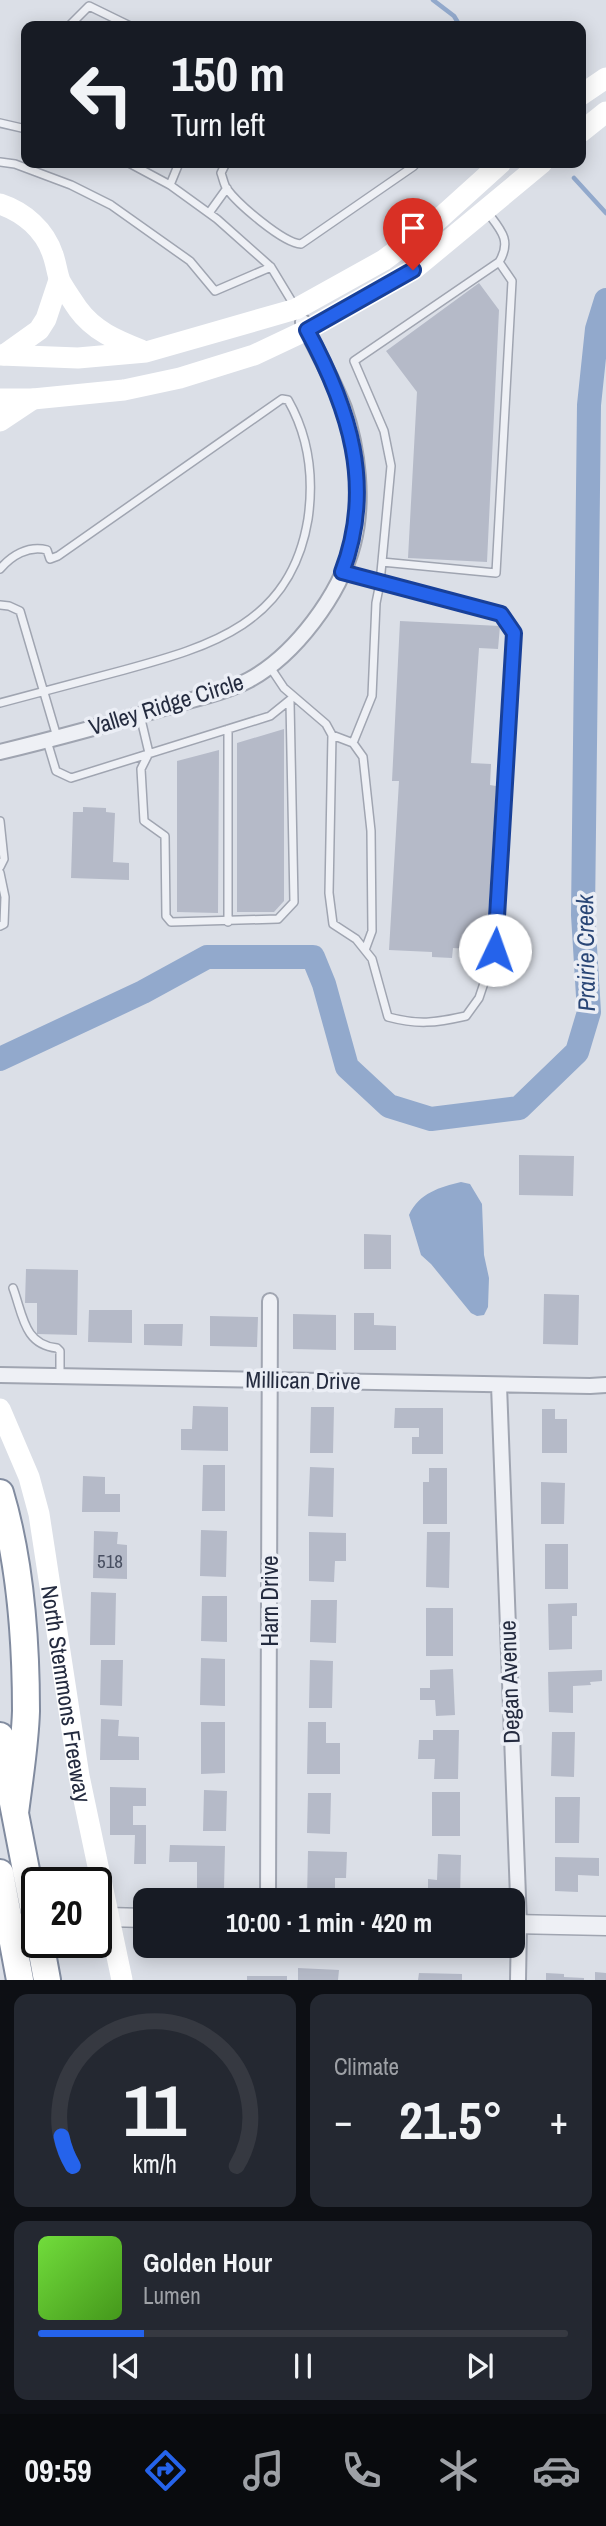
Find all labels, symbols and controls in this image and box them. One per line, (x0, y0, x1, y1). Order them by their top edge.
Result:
text: 150 m (171, 40, 285, 106)
icon: left (56, 49, 147, 140)
text: Turn left (171, 103, 265, 146)
pin (383, 198, 443, 270)
icon: arrive (394, 209, 432, 247)
street label: Valley Ridge Circle (85, 666, 247, 742)
water label: Prairie Creek (568, 893, 602, 1012)
position arrow (458, 913, 532, 987)
street label: Millican Drive (245, 1363, 361, 1397)
house number: 518 (97, 1548, 123, 1574)
street label: Harn Drive (254, 1555, 285, 1647)
street label: North Stemmons Freeway (35, 1583, 100, 1806)
street label: Degan Avenue (491, 1620, 527, 1744)
speed limit sign: 20 (21, 1867, 112, 1958)
text: 10:00 · 1 min · 420 m (226, 1905, 432, 1940)
text: Climate (334, 2051, 399, 2082)
text: 11 (123, 2062, 187, 2160)
text: 21.5° (399, 2085, 503, 2155)
text: − (334, 2095, 352, 2146)
text: + (550, 2095, 568, 2146)
text: km/h (133, 2147, 177, 2181)
text: Golden Hour (143, 2245, 272, 2280)
text: Lumen (143, 2280, 201, 2311)
icon: previous (107, 2347, 145, 2385)
icon: pause (284, 2347, 322, 2385)
icon: next (461, 2347, 499, 2385)
icon: directions (141, 2446, 190, 2495)
icon: music (239, 2446, 288, 2495)
icon: phone (337, 2446, 386, 2495)
icon: climate (434, 2446, 483, 2495)
icon: car (532, 2446, 581, 2495)
text: 09:59 (24, 2449, 92, 2492)

